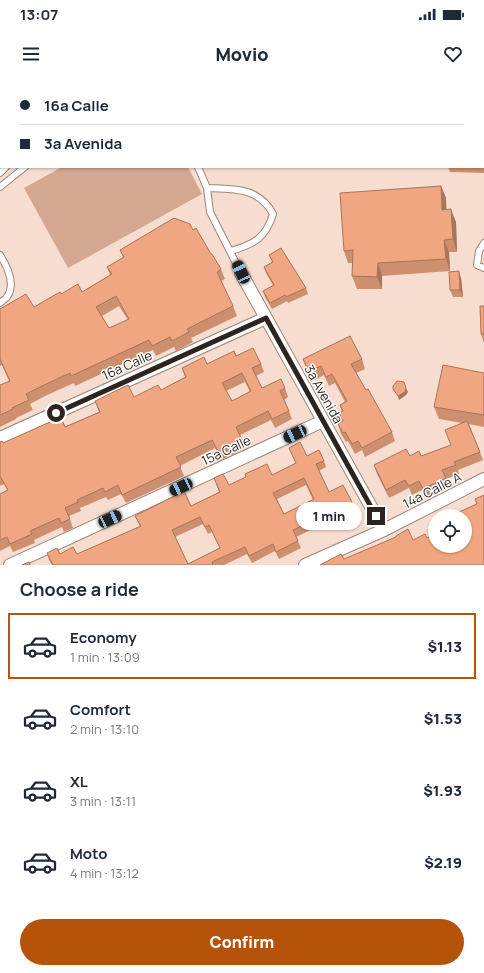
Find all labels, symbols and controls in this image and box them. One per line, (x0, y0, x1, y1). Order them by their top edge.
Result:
text: 13:07 (20, 4, 58, 25)
text: Movio (215, 42, 269, 66)
icon: menu (20, 43, 42, 65)
icon: heart (442, 43, 464, 65)
text: 16a Calle (44, 95, 109, 116)
text: 3a Avenida (44, 133, 122, 154)
car (230, 259, 252, 285)
street label: 16a Calle (99, 346, 155, 384)
street label: 3a Avenida (301, 362, 347, 426)
route start (47, 404, 65, 422)
car (282, 423, 308, 445)
street label: 15a Calle (198, 431, 254, 469)
street label: 14a Calle A (400, 468, 464, 512)
car (168, 476, 194, 498)
callout: 1 min (296, 502, 362, 530)
text: 1 min (313, 507, 345, 525)
route end (367, 507, 385, 525)
car (97, 508, 123, 530)
map controls (428, 509, 472, 553)
button: locate (428, 509, 472, 553)
text: Choose a ride (20, 577, 139, 601)
text: Economy (70, 627, 137, 648)
icon: car (22, 628, 58, 664)
text: $1.13 (428, 636, 462, 657)
text: 1 min · 13:09 (70, 648, 140, 666)
text: Comfort (70, 699, 131, 720)
icon: car (22, 700, 58, 736)
text: $1.53 (424, 708, 462, 729)
text: 2 min · 13:10 (70, 720, 139, 738)
text: XL (70, 771, 88, 792)
icon: car (22, 772, 58, 808)
text: $1.93 (423, 780, 462, 801)
text: 3 min · 13:11 (70, 792, 136, 810)
text: Moto (70, 843, 107, 864)
icon: car (22, 844, 58, 880)
text: $2.19 (424, 852, 462, 873)
text: 4 min · 13:12 (70, 864, 139, 882)
button: Confirm (20, 919, 464, 965)

